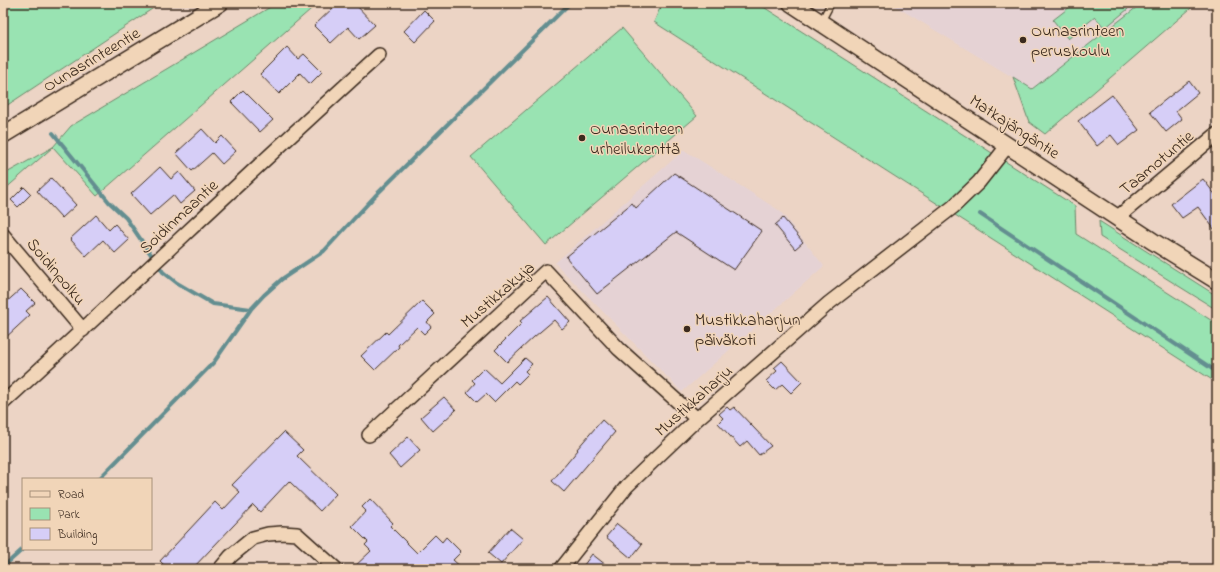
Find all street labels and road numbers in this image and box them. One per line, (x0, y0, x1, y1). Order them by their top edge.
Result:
street label: Ounasrinteentie (38, 21, 145, 99)
street label: Matkajängäntie (963, 89, 1065, 168)
street label: Taamotuntie (1114, 124, 1200, 202)
street label: Soidinmaantie (134, 174, 224, 260)
street label: Soidinpolku (20, 233, 92, 311)
street label: Mustikkakuja (455, 256, 541, 334)
street label: Mustikkaharju (650, 359, 738, 443)

